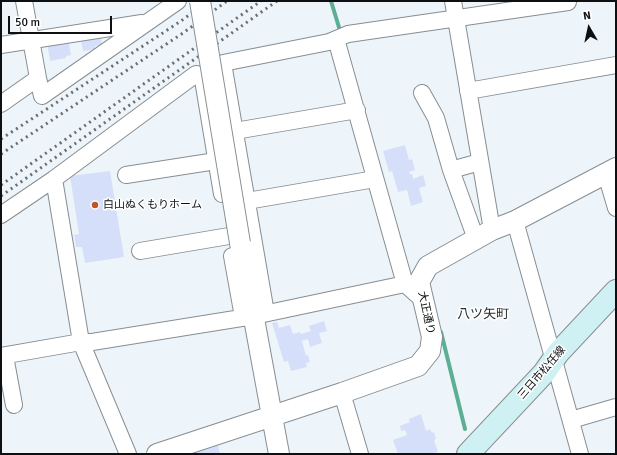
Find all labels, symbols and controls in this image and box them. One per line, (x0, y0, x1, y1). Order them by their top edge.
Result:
scale bar (10, 8, 114, 34)
north arrow (569, 8, 609, 48)
text: N (582, 9, 592, 23)
text: 50 m (15, 15, 40, 30)
place label: 白山ぬくもりホーム (103, 198, 202, 212)
marker: 白山ぬくもりホーム (90, 200, 100, 210)
street label: 大正通り (415, 290, 437, 336)
district label: 八ツ矢町 (457, 307, 509, 323)
street label: 三日市松任線 (515, 344, 569, 402)

